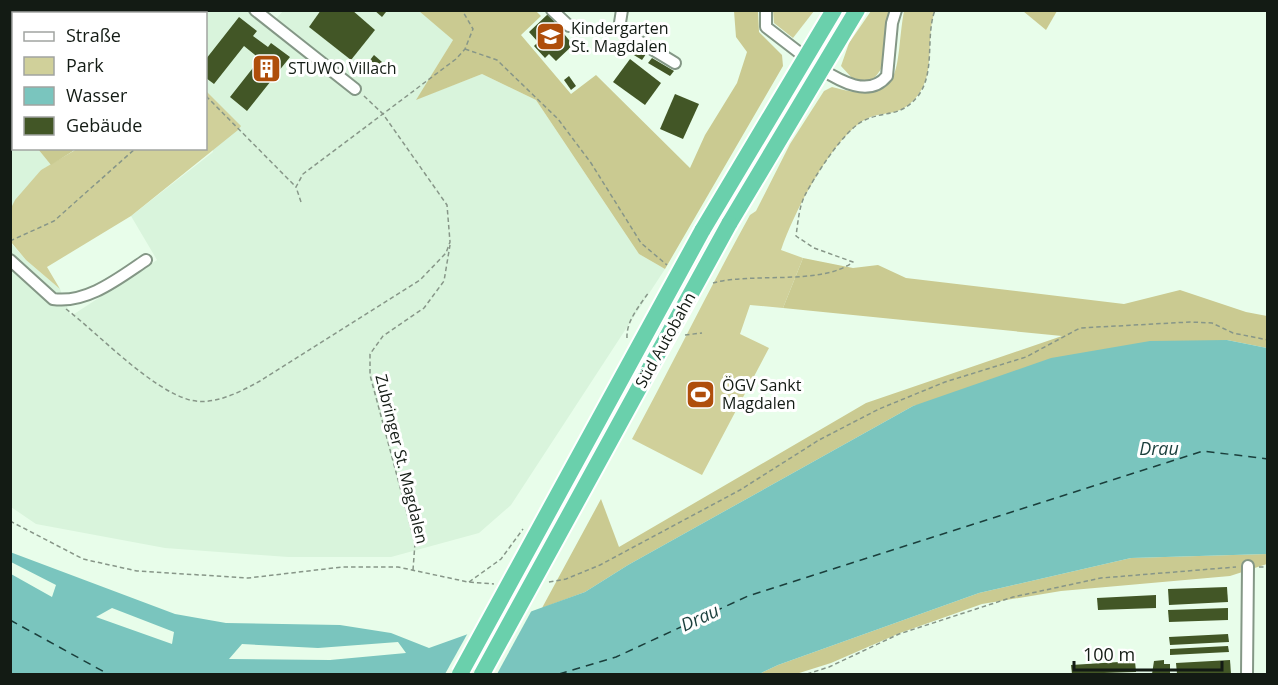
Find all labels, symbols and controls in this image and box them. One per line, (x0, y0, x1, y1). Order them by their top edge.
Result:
legend (12, 12, 207, 150)
place label: Kindergarten St. Magdalen (571, 17, 669, 57)
school or university icon: Kindergarten St. Magdalen (534, 21, 566, 53)
text: Straße (66, 23, 121, 47)
building icon: STUWO Villach (251, 52, 283, 84)
text: Park (66, 53, 104, 77)
place label: STUWO Villach (288, 57, 397, 79)
text: Wasser (66, 83, 128, 107)
text: Gebäude (66, 113, 142, 137)
street label: Süd Autobahn (630, 288, 700, 392)
street label: Zubringer St. Magdalen (370, 372, 434, 546)
place label: ÖGV Sankt Magdalen (722, 374, 802, 414)
sports icon: ÖGV Sankt Magdalen (685, 378, 717, 410)
water label: Drau (1139, 436, 1179, 460)
water label: Drau (677, 598, 723, 636)
scale bar (1074, 634, 1222, 672)
text: 100 m (1083, 642, 1135, 666)

